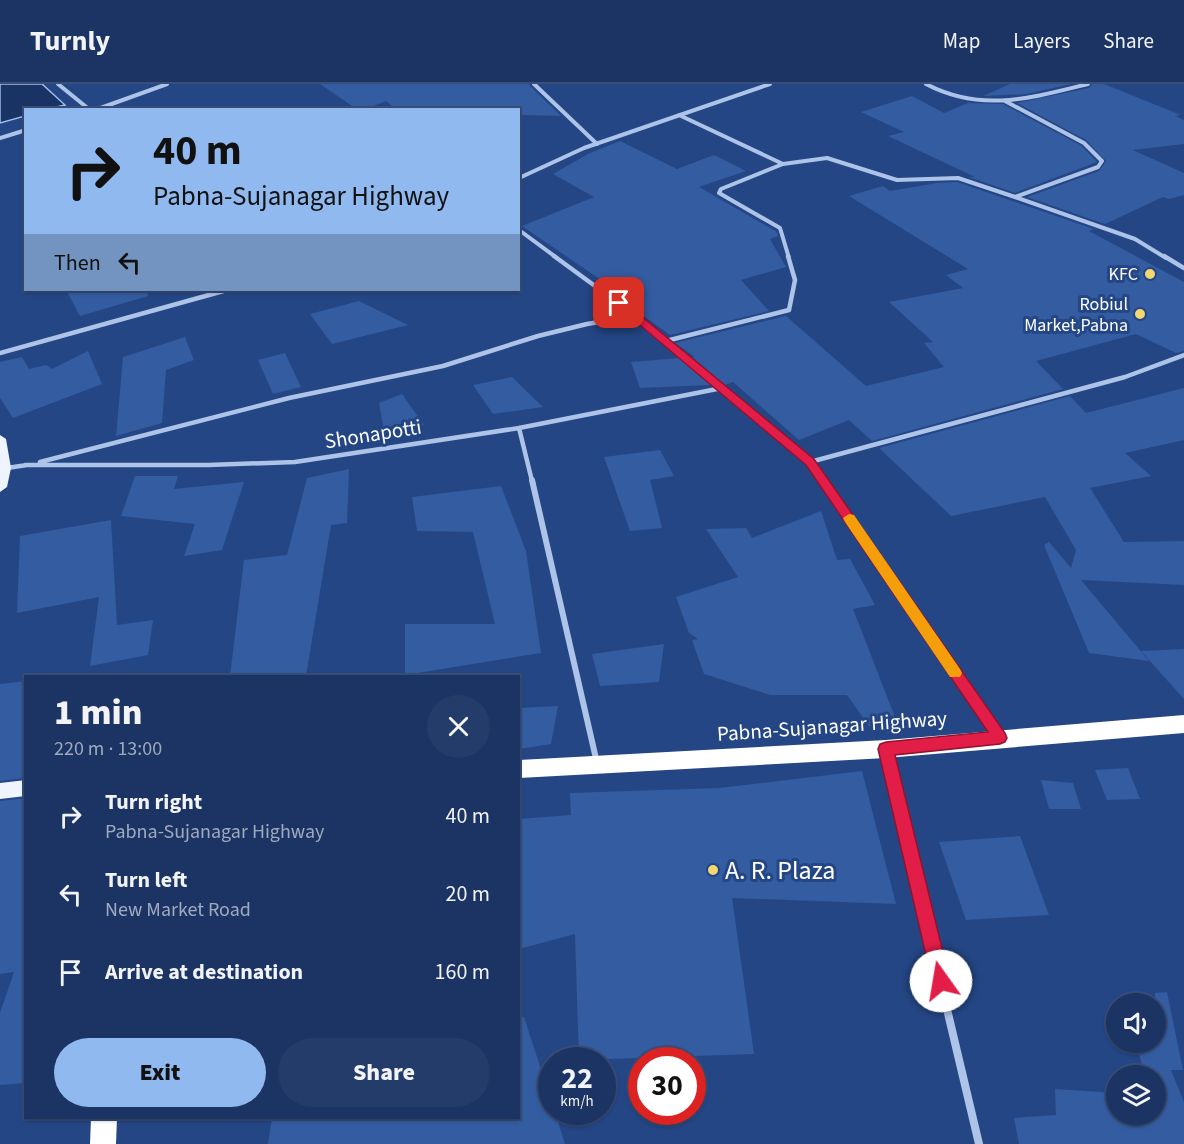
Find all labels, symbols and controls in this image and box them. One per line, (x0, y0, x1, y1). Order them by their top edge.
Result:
text: Turnly (30, 21, 110, 61)
text: Map (943, 26, 980, 56)
text: Layers (1013, 26, 1070, 56)
text: Share (1103, 26, 1154, 56)
text: 40 m (153, 121, 242, 181)
icon: right (54, 132, 132, 210)
text: Pabna-Sujanagar Highway (153, 177, 449, 216)
icon: left (113, 246, 146, 279)
text: Then (54, 247, 101, 279)
place label: KFC (1109, 262, 1138, 287)
marker: KFC (1143, 267, 1157, 281)
pin (593, 277, 644, 328)
icon: arrive (602, 286, 635, 319)
place label: Robiul Market,Pabna (1024, 292, 1128, 338)
marker: Robiul Market,Pabna (1133, 307, 1147, 321)
street label: Shonapotti (322, 412, 424, 456)
text: 1 min (54, 687, 142, 738)
button: close (427, 695, 490, 758)
street label: Pabna-Sujanagar Highway (716, 703, 948, 749)
text: 220 m · 13:00 (54, 735, 162, 763)
text: Turn right (105, 786, 202, 818)
icon: right (54, 800, 87, 833)
text: 40 m (445, 800, 490, 832)
text: Pabna-Sujanagar Highway (105, 818, 324, 846)
place label: A. R. Plaza (725, 852, 835, 889)
marker: A. R. Plaza (706, 863, 720, 877)
text: Turn left (105, 864, 187, 896)
icon: left (54, 878, 87, 911)
text: 20 m (445, 878, 490, 910)
text: New Market Road (105, 896, 251, 924)
position arrow (909, 949, 973, 1013)
icon: arrive (54, 956, 87, 989)
text: Arrive at destination (105, 956, 303, 988)
text: 160 m (435, 956, 490, 988)
map controls (1106, 993, 1166, 1125)
button: sound (1106, 993, 1166, 1053)
button: Exit (54, 1038, 266, 1107)
button: Share (278, 1038, 490, 1107)
speed limit sign: 30 (628, 1047, 706, 1125)
text: 22 (561, 1057, 593, 1100)
button: layers (1106, 1065, 1166, 1125)
text: km/h (560, 1091, 594, 1112)

